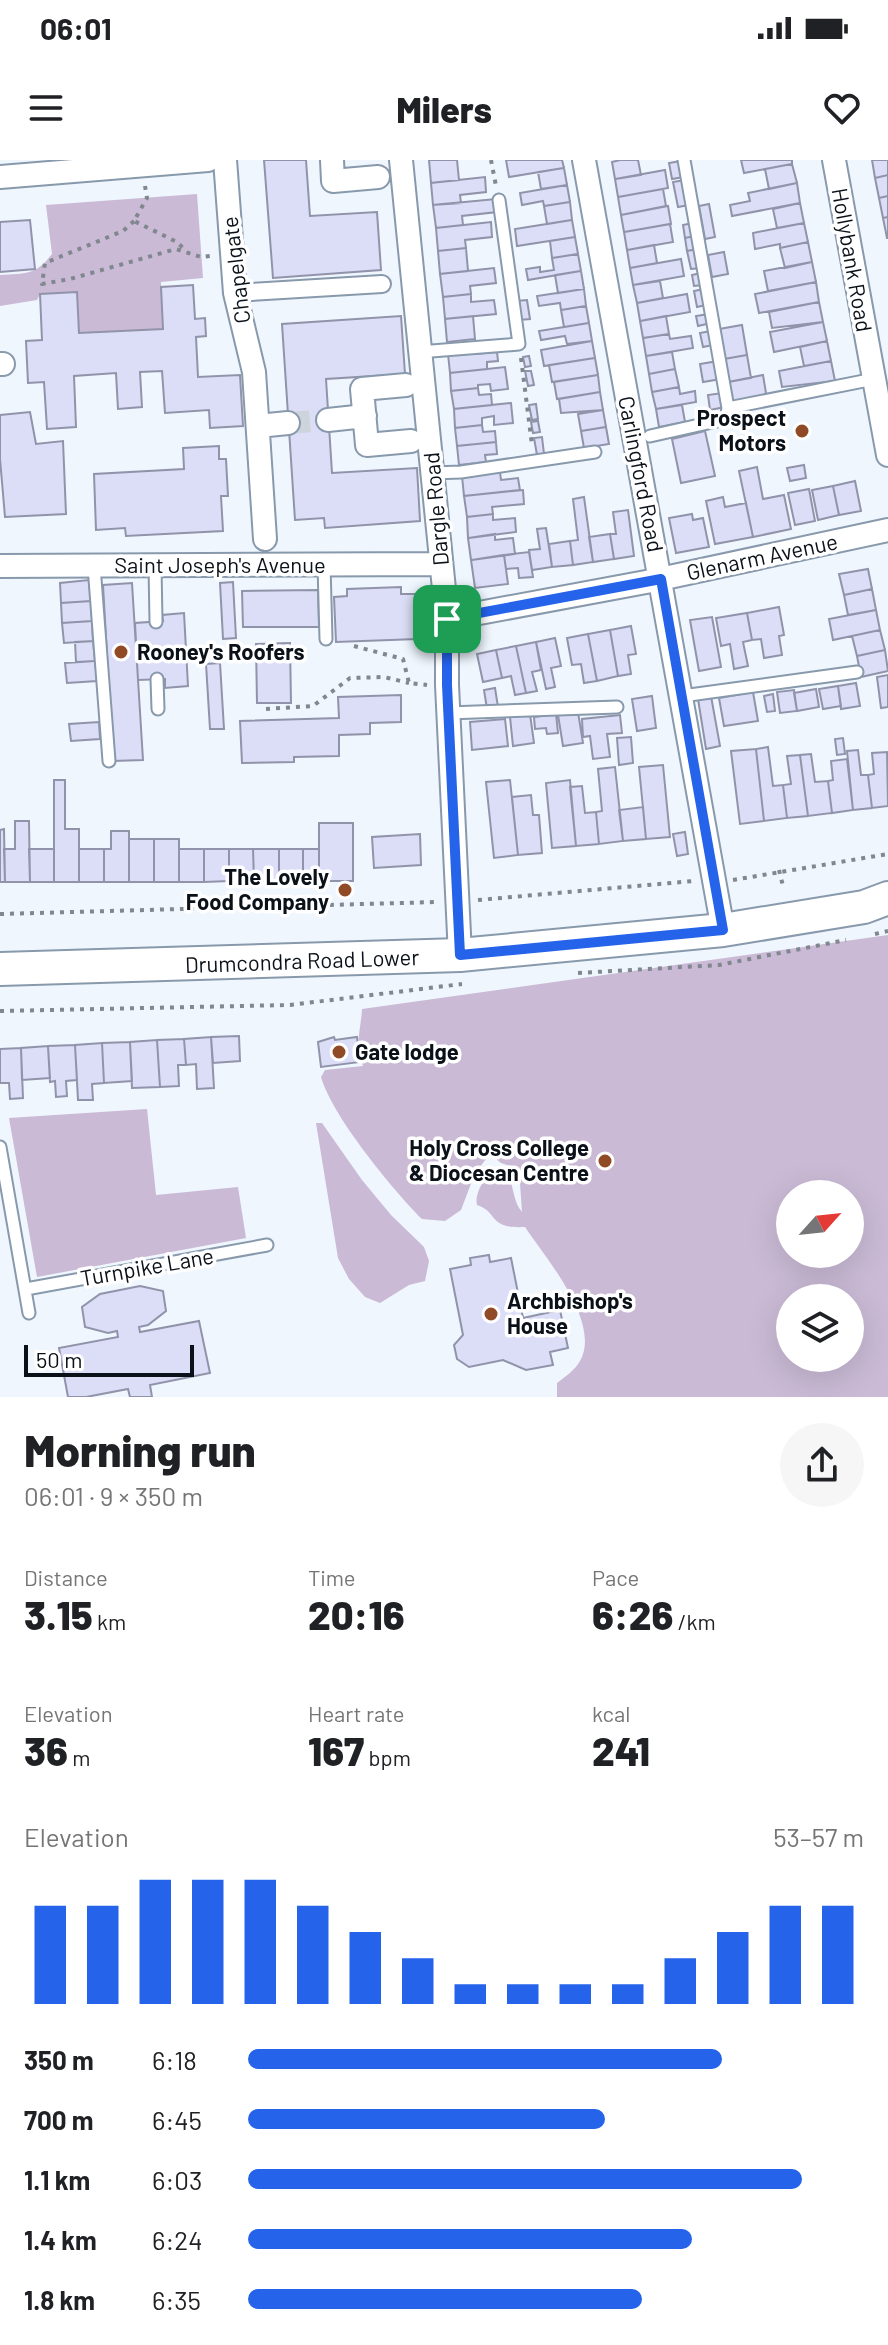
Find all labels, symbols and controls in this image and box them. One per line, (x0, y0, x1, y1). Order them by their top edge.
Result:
text: 06:01 (40, 10, 112, 46)
icon: menu (24, 86, 68, 130)
icon: heart (820, 86, 864, 130)
text: Milers (396, 87, 492, 130)
street label: Hollybank Road (828, 186, 878, 334)
street label: Chapelgate (216, 215, 254, 325)
street label: Carlingford Road (614, 394, 670, 554)
place label: Prospect Motors (697, 404, 786, 455)
marker: Prospect Motors (793, 422, 811, 440)
street label: Dargle Road (417, 451, 453, 567)
street label: Glenarm Avenue (684, 527, 840, 585)
street label: Saint Joseph's Avenue (114, 551, 326, 577)
pin (413, 585, 481, 653)
icon: arrive (425, 597, 469, 641)
place label: Rooney's Roofers (137, 638, 305, 664)
marker: Rooney's Roofers (112, 643, 130, 661)
place label: The Lovely Food Company (186, 863, 329, 914)
marker: The Lovely Food Company (336, 881, 354, 899)
street label: Drumcondra Road Lower (184, 943, 420, 977)
place label: Gate lodge (355, 1038, 459, 1064)
marker: Gate lodge (330, 1043, 348, 1061)
place label: Holy Cross College & Diocesan Centre (409, 1134, 589, 1185)
marker: Holy Cross College & Diocesan Centre (596, 1152, 614, 1170)
north arrow (776, 1180, 864, 1268)
map controls (776, 1180, 864, 1372)
street label: Turnpike Lane (78, 1242, 216, 1291)
button: layers (776, 1284, 864, 1372)
place label: Archbishop's House (507, 1287, 633, 1338)
marker: Archbishop's House (482, 1305, 500, 1323)
scale bar (24, 1341, 194, 1377)
text: 50 m (36, 1346, 82, 1372)
text: Morning run (24, 1423, 256, 1476)
button: share (780, 1423, 864, 1507)
text: 06:01 · 9 × 350 m (24, 1480, 203, 1511)
text: Distance (24, 1564, 108, 1590)
text: Time (308, 1564, 356, 1590)
text: Pace (592, 1564, 639, 1590)
text: 3.15 (24, 1590, 93, 1638)
text: 20:16 (308, 1590, 404, 1638)
text: 6:26 (592, 1590, 673, 1638)
text: km (93, 1608, 126, 1634)
text: /km (673, 1608, 716, 1634)
text: Elevation (24, 1700, 113, 1726)
text: Heart rate (308, 1700, 405, 1726)
text: kcal (592, 1700, 630, 1726)
text: 36 (24, 1726, 68, 1774)
text: 167 (308, 1726, 364, 1774)
text: 241 (592, 1726, 650, 1774)
text: m (68, 1744, 90, 1770)
text: bpm (364, 1744, 411, 1770)
text: Elevation (24, 1821, 129, 1852)
text: 53–57 m (773, 1821, 864, 1852)
text: 350 m (24, 2044, 94, 2075)
text: 6:18 (152, 2044, 197, 2075)
text: 700 m (24, 2104, 93, 2135)
text: 6:45 (152, 2104, 202, 2135)
text: 1.1 km (24, 2164, 90, 2195)
text: 6:03 (152, 2164, 202, 2195)
text: 1.4 km (24, 2224, 97, 2255)
text: 6:24 (152, 2224, 202, 2255)
text: 1.8 km (24, 2284, 95, 2315)
text: 6:35 (152, 2284, 201, 2315)

